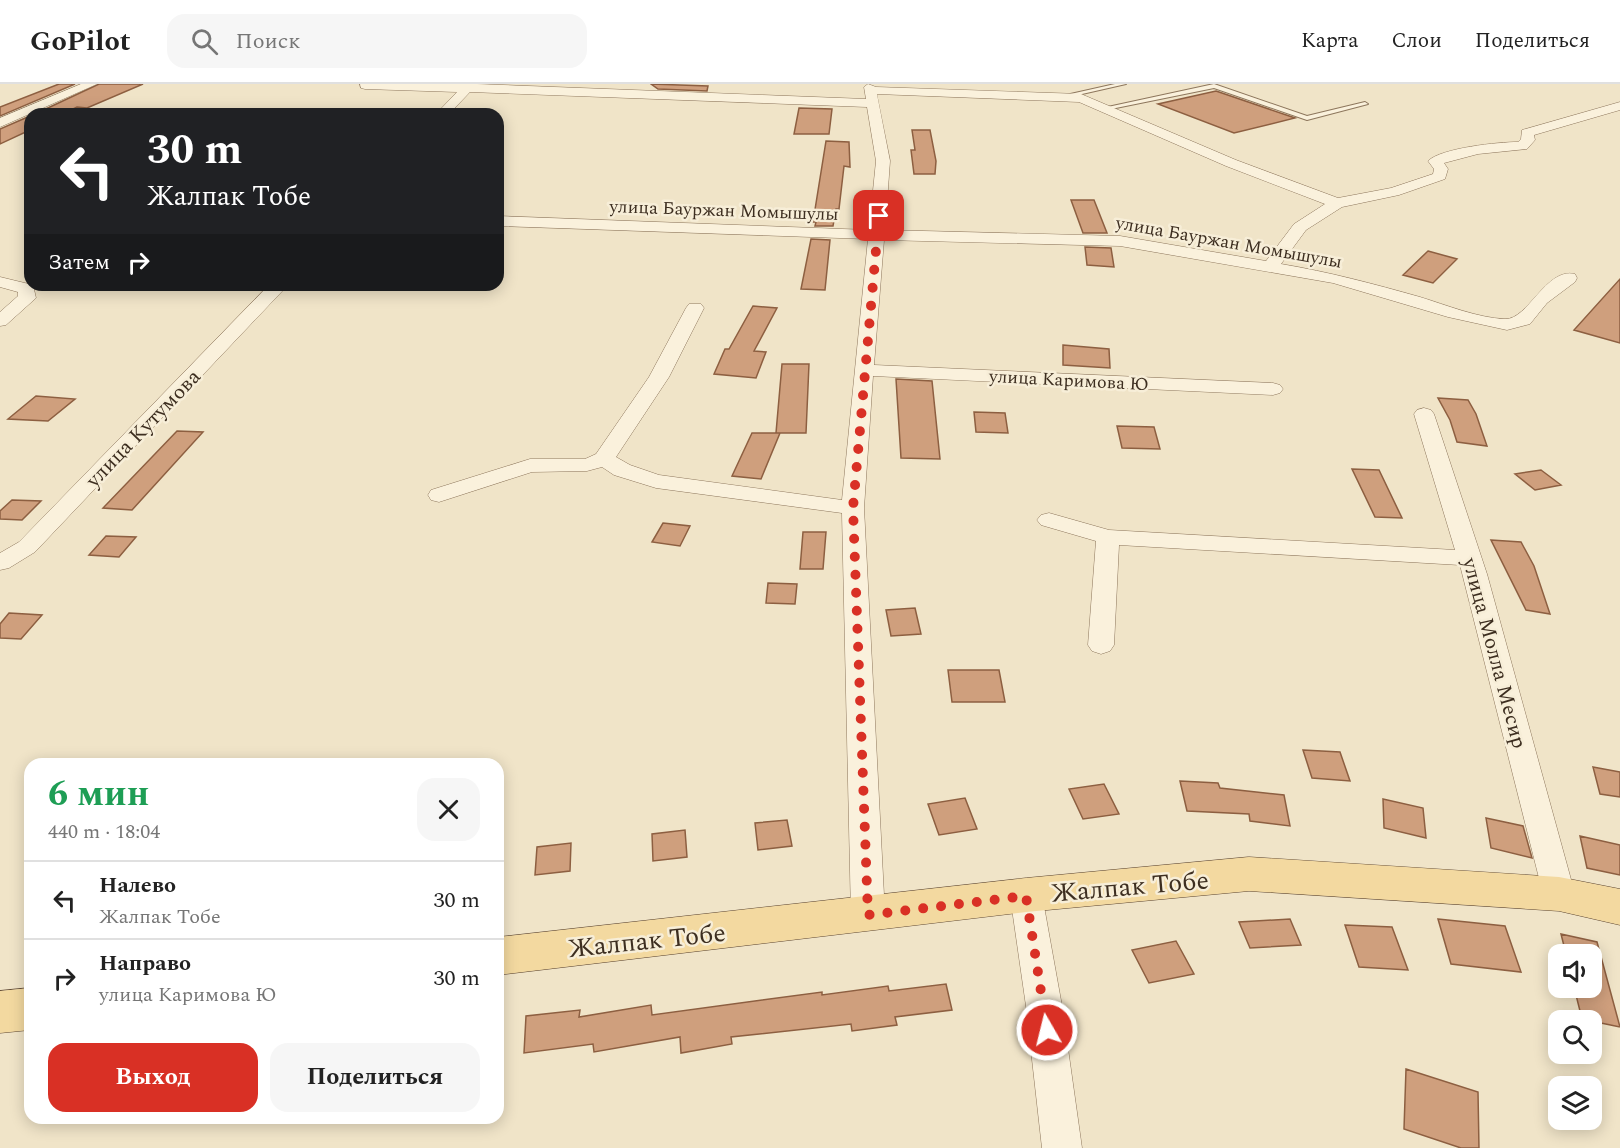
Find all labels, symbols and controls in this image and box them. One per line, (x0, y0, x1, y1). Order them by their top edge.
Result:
search box (167, 14, 587, 68)
text: GoPilot (30, 20, 131, 63)
icon: search (188, 25, 221, 58)
text: Поиск (236, 25, 301, 58)
text: Карта (1301, 25, 1358, 57)
text: Слои (1391, 25, 1442, 57)
text: Поделиться (1475, 25, 1590, 57)
text: 30 m (147, 119, 242, 182)
icon: left (48, 132, 126, 210)
text: Жалпак Тобе (147, 176, 311, 218)
pin (853, 190, 904, 241)
street label: улица Бауржан Момышулы (608, 193, 839, 228)
icon: arrive (862, 199, 895, 232)
street label: улица Бауржан Момышулы (1113, 209, 1344, 276)
text: Затем (48, 246, 110, 279)
icon: right (122, 246, 155, 279)
street label: улица Кутумова (78, 362, 209, 496)
street label: улица Каримова Ю (987, 363, 1150, 398)
street label: улица Молла Месир (1453, 553, 1535, 752)
text: 6 мин (48, 767, 149, 822)
button: close (417, 778, 480, 841)
text: 440 m · 18:04 (48, 817, 160, 847)
street label: Жалпак Тобе (1050, 860, 1211, 914)
text: Налево (99, 869, 176, 902)
icon: left (48, 884, 81, 917)
text: 30 m (434, 884, 480, 917)
text: Жалпак Тобе (99, 902, 221, 932)
street label: Жалпак Тобе (566, 913, 728, 969)
map controls (1548, 944, 1602, 1130)
button: sound (1548, 944, 1602, 998)
text: Направо (99, 947, 191, 980)
icon: right (48, 962, 81, 995)
text: 30 m (434, 962, 480, 995)
text: улица Каримова Ю (99, 980, 277, 1010)
position arrow (1015, 998, 1079, 1062)
button: search (1548, 1010, 1602, 1064)
button: Выход (48, 1043, 258, 1112)
button: Поделиться (270, 1043, 480, 1112)
button: layers (1548, 1076, 1602, 1130)

